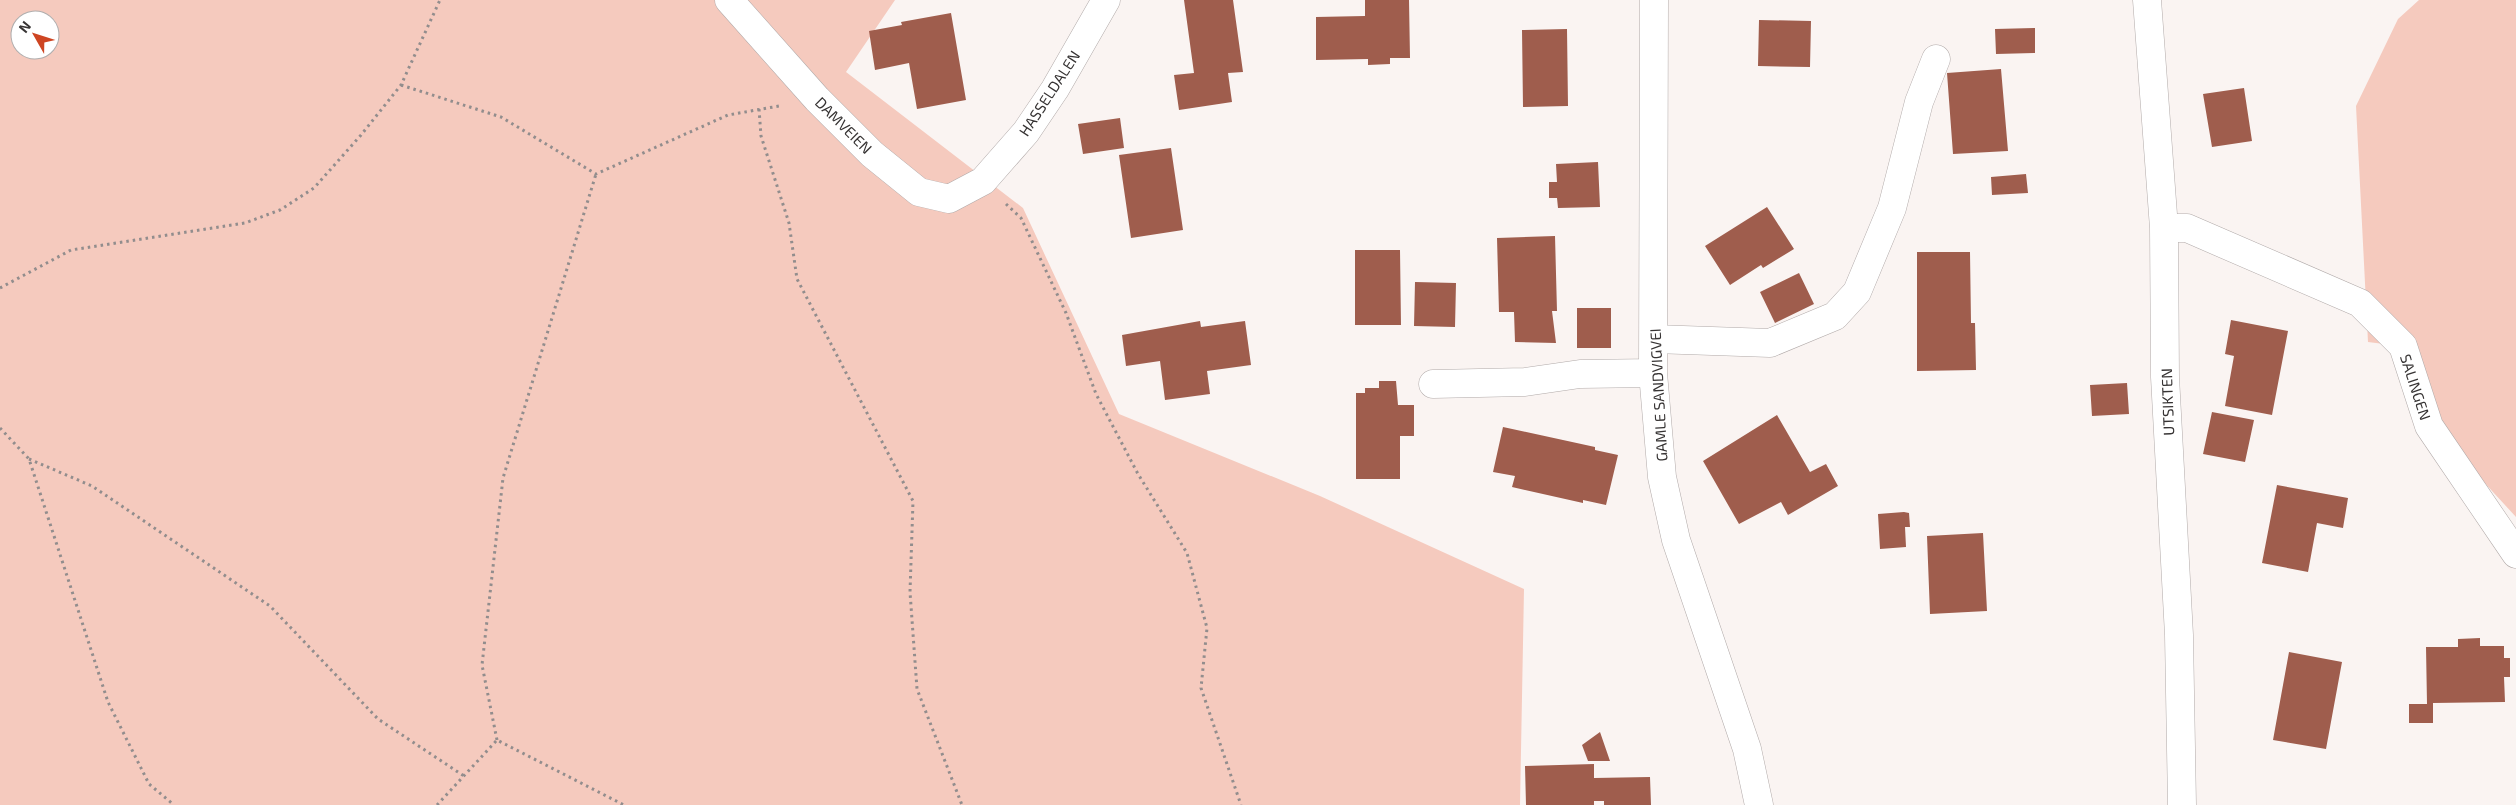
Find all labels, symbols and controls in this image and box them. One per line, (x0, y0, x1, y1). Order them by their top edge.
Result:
north arrow (10, 10, 60, 60)
text: N (15, 17, 34, 36)
street label: HASSELDALEN (1015, 47, 1083, 139)
street label: DAMVEIEN (812, 93, 876, 157)
street label: GAMLE SANDVIGVEI (1646, 328, 1670, 462)
street label: SALINGEN (2397, 352, 2435, 422)
street label: UTSIKTEN (2157, 368, 2177, 436)

